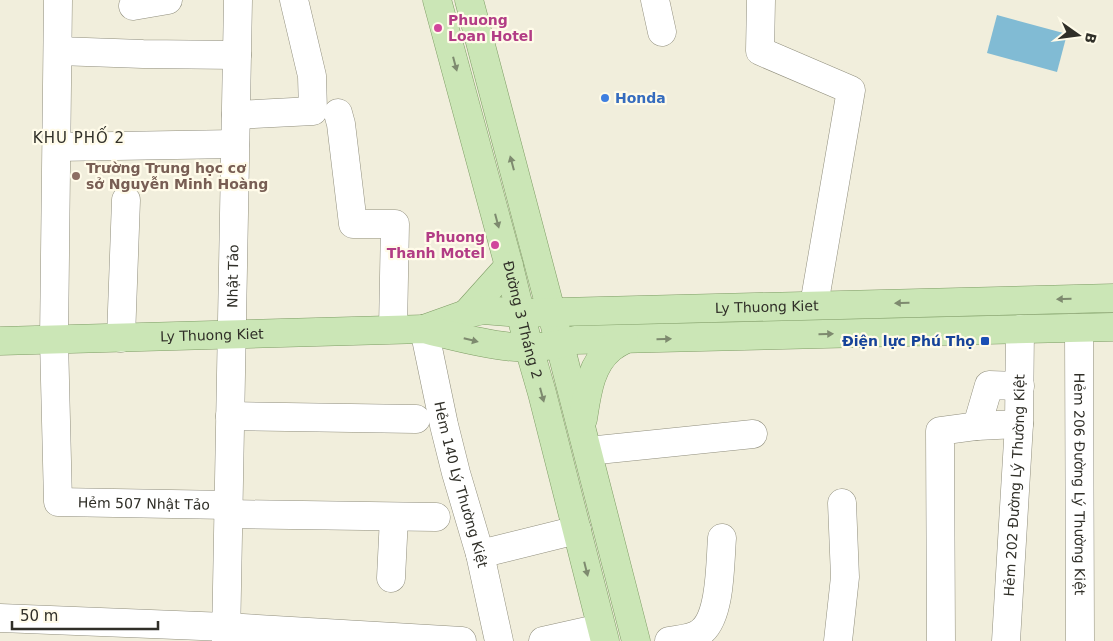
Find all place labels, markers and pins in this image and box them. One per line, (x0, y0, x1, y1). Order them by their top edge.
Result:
place label: Phuong Loan Hotel (448, 12, 533, 44)
marker: Phuong Loan Hotel (432, 22, 444, 34)
place label: Honda (615, 90, 666, 106)
marker: Honda (599, 92, 611, 104)
place label: Trường Trung học cơ sở Nguyễn Minh Hoàng (86, 160, 268, 192)
marker: Trường Trung học cơ sở Nguyễn Minh Hoàng (70, 170, 82, 182)
place label: Phuong Thanh Motel (387, 229, 485, 261)
marker: Phuong Thanh Motel (489, 239, 501, 251)
place label: Điện lực Phú Thọ (842, 333, 975, 349)
marker: Điện lực Phú Thọ (979, 335, 991, 347)

